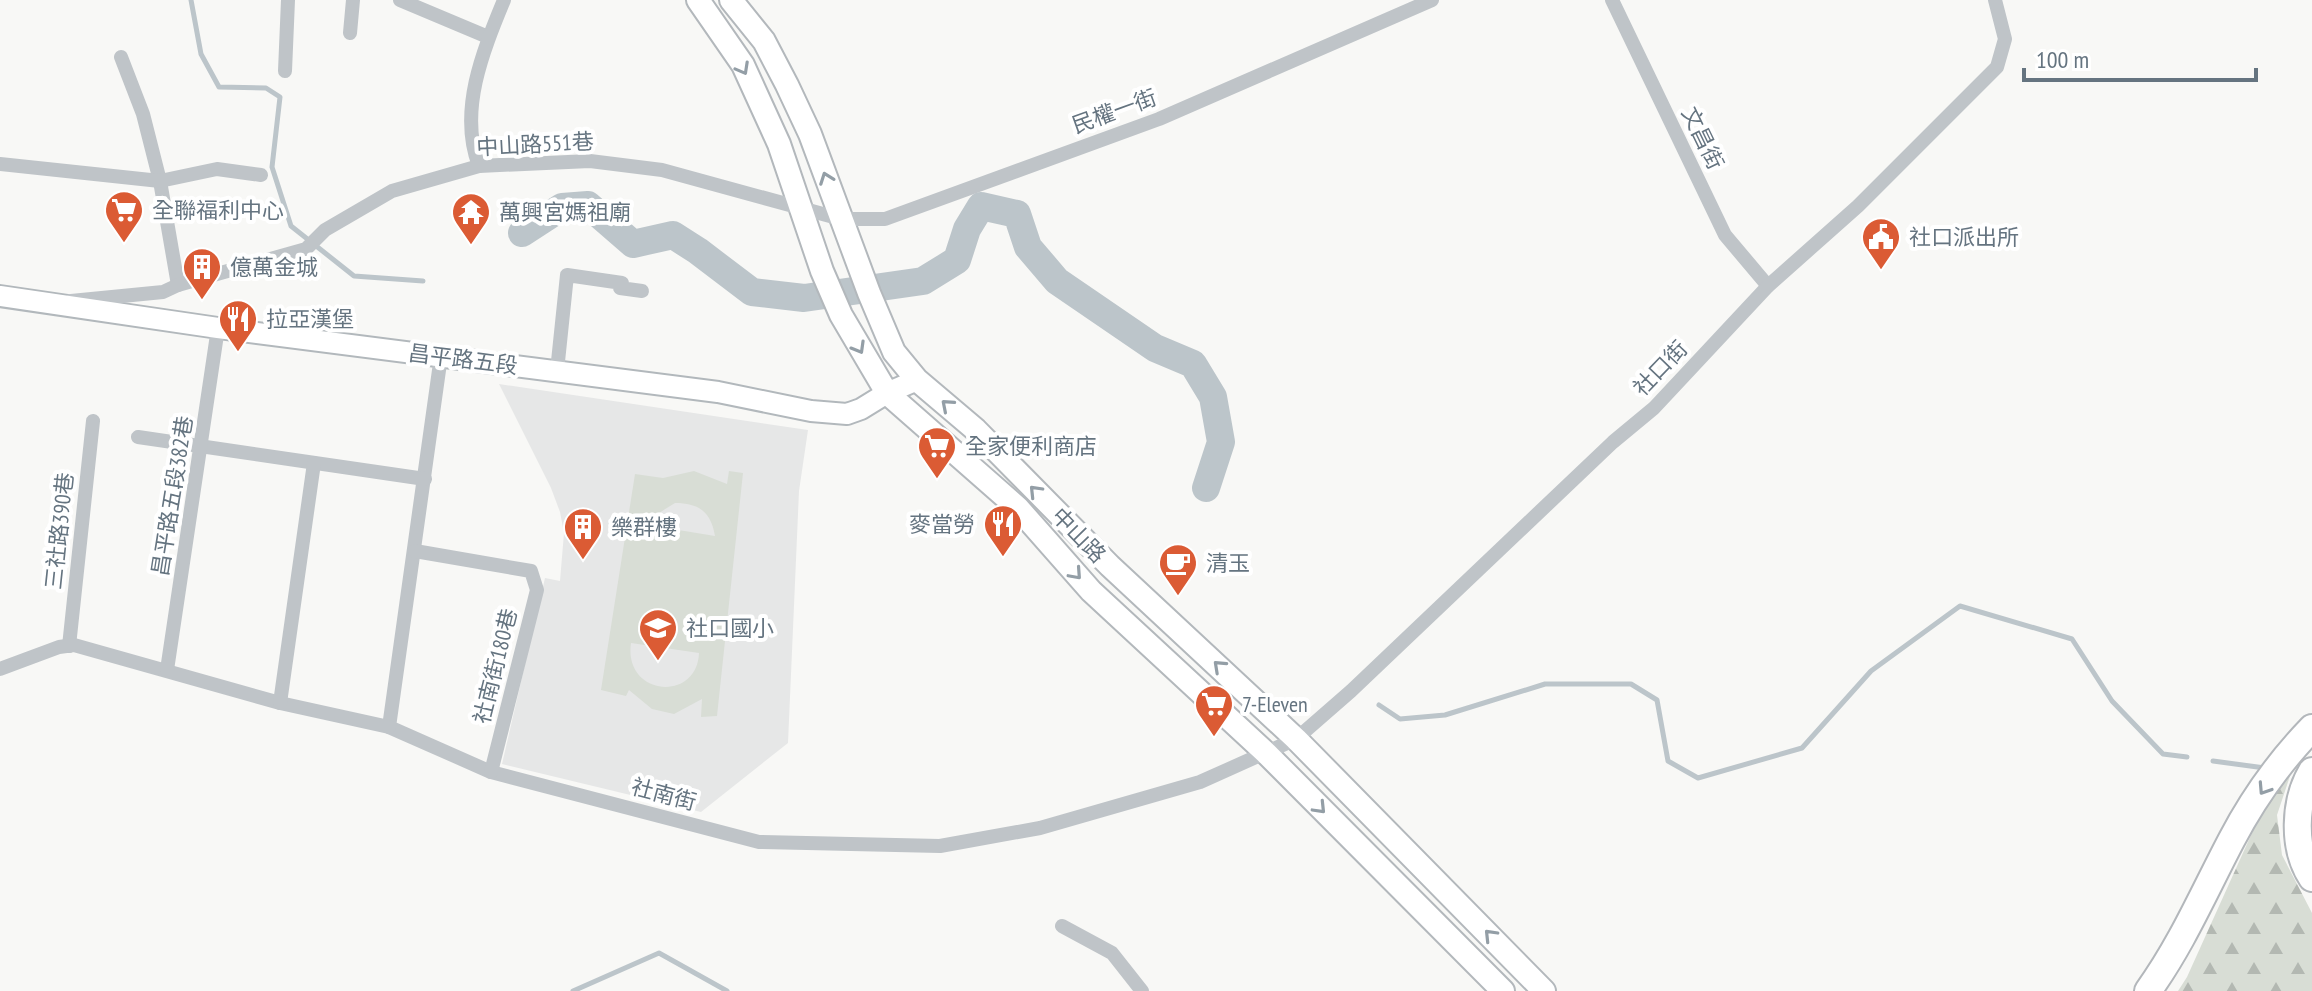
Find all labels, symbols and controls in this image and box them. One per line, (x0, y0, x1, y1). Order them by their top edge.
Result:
scale bar (2024, 32, 2256, 82)
text: 100 m (2036, 44, 2089, 75)
one-way arrow (734, 61, 749, 75)
street label: 民權一街 (1068, 83, 1160, 139)
street label: 文昌街 (1676, 102, 1730, 174)
street label: 中山路551巷 (475, 127, 595, 161)
one-way arrow (819, 172, 836, 186)
supermarket icon: 全聯福利中心 (103, 189, 145, 244)
temple icon: 萬興宮媽祖廟 (450, 191, 492, 246)
place label: 全聯福利中心 (152, 196, 284, 224)
place label: 萬興宮媽祖廟 (499, 198, 631, 226)
public building icon: 社口派出所 (1860, 216, 1902, 271)
place label: 社口派出所 (1909, 223, 2019, 251)
building icon: 億萬金城 (181, 246, 223, 301)
place label: 億萬金城 (230, 253, 318, 281)
restaurant icon: 拉亞漢堡 (217, 298, 259, 353)
place label: 拉亞漢堡 (266, 305, 354, 333)
street label: 社口街 (1627, 335, 1693, 401)
street label: 昌平路五段 (407, 338, 519, 380)
one-way arrow (849, 339, 865, 354)
one-way arrow (941, 400, 956, 415)
street label: 昌平路五段382巷 (146, 414, 198, 578)
supermarket icon: 全家便利商店 (916, 425, 958, 480)
place label: 全家便利商店 (965, 432, 1097, 460)
street label: 三社路390巷 (39, 471, 79, 591)
one-way arrow (1030, 486, 1044, 500)
street label: 中山路 (1046, 502, 1112, 568)
restaurant icon: 麥當勞 (982, 503, 1024, 558)
building icon: 樂群樓 (562, 506, 604, 561)
place label: 麥當勞 (909, 510, 975, 538)
place label: 樂群樓 (611, 513, 677, 541)
cafe icon: 清玉 (1157, 542, 1199, 597)
place label: 清玉 (1206, 549, 1250, 577)
one-way arrow (1066, 564, 1081, 579)
street label: 社南街180巷 (467, 606, 523, 726)
school or university icon: 社口國小 (637, 607, 679, 662)
place label: 社口國小 (686, 614, 774, 642)
one-way arrow (1214, 661, 1228, 676)
supermarket icon: 7-Eleven (1193, 683, 1235, 738)
place label: 7-Eleven (1242, 690, 1308, 718)
street label: 社南街 (628, 772, 700, 816)
one-way arrow (2259, 781, 2274, 795)
one-way arrow (1311, 799, 1326, 813)
one-way arrow (1485, 930, 1499, 944)

